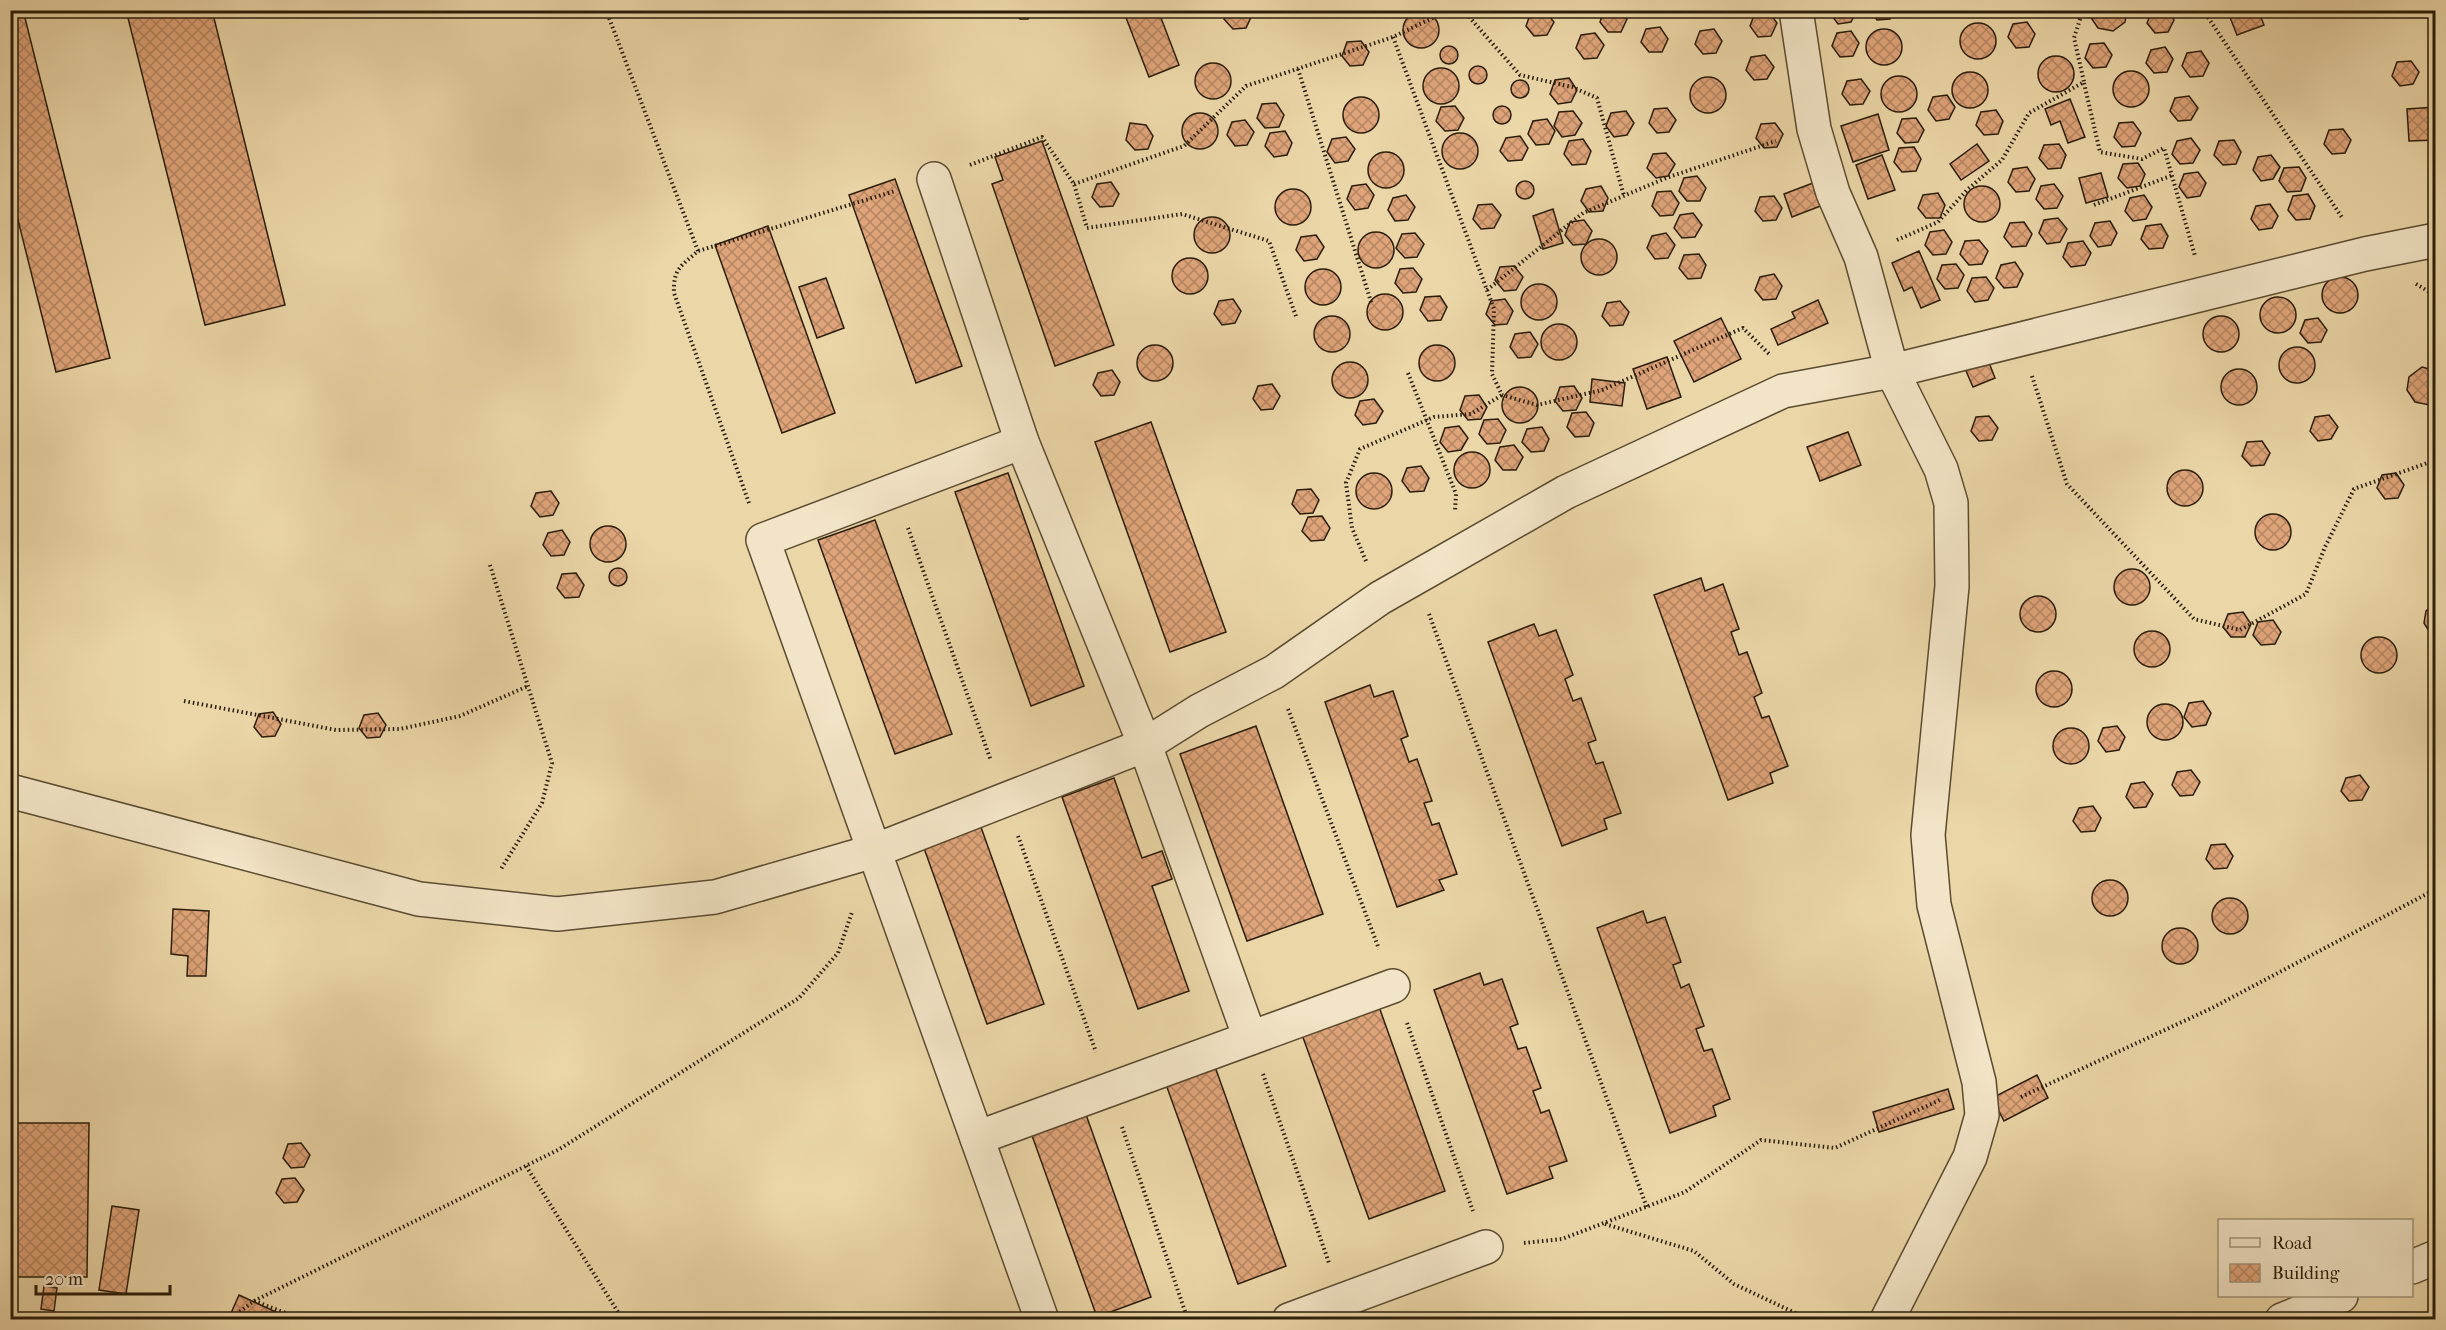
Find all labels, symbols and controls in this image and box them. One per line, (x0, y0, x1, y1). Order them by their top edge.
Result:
legend (2218, 1219, 2413, 1297)
text: Road (2272, 1233, 2312, 1254)
scale bar (36, 1258, 170, 1296)
text: Building (2272, 1263, 2340, 1284)
text: 20 m (45, 1269, 83, 1290)

